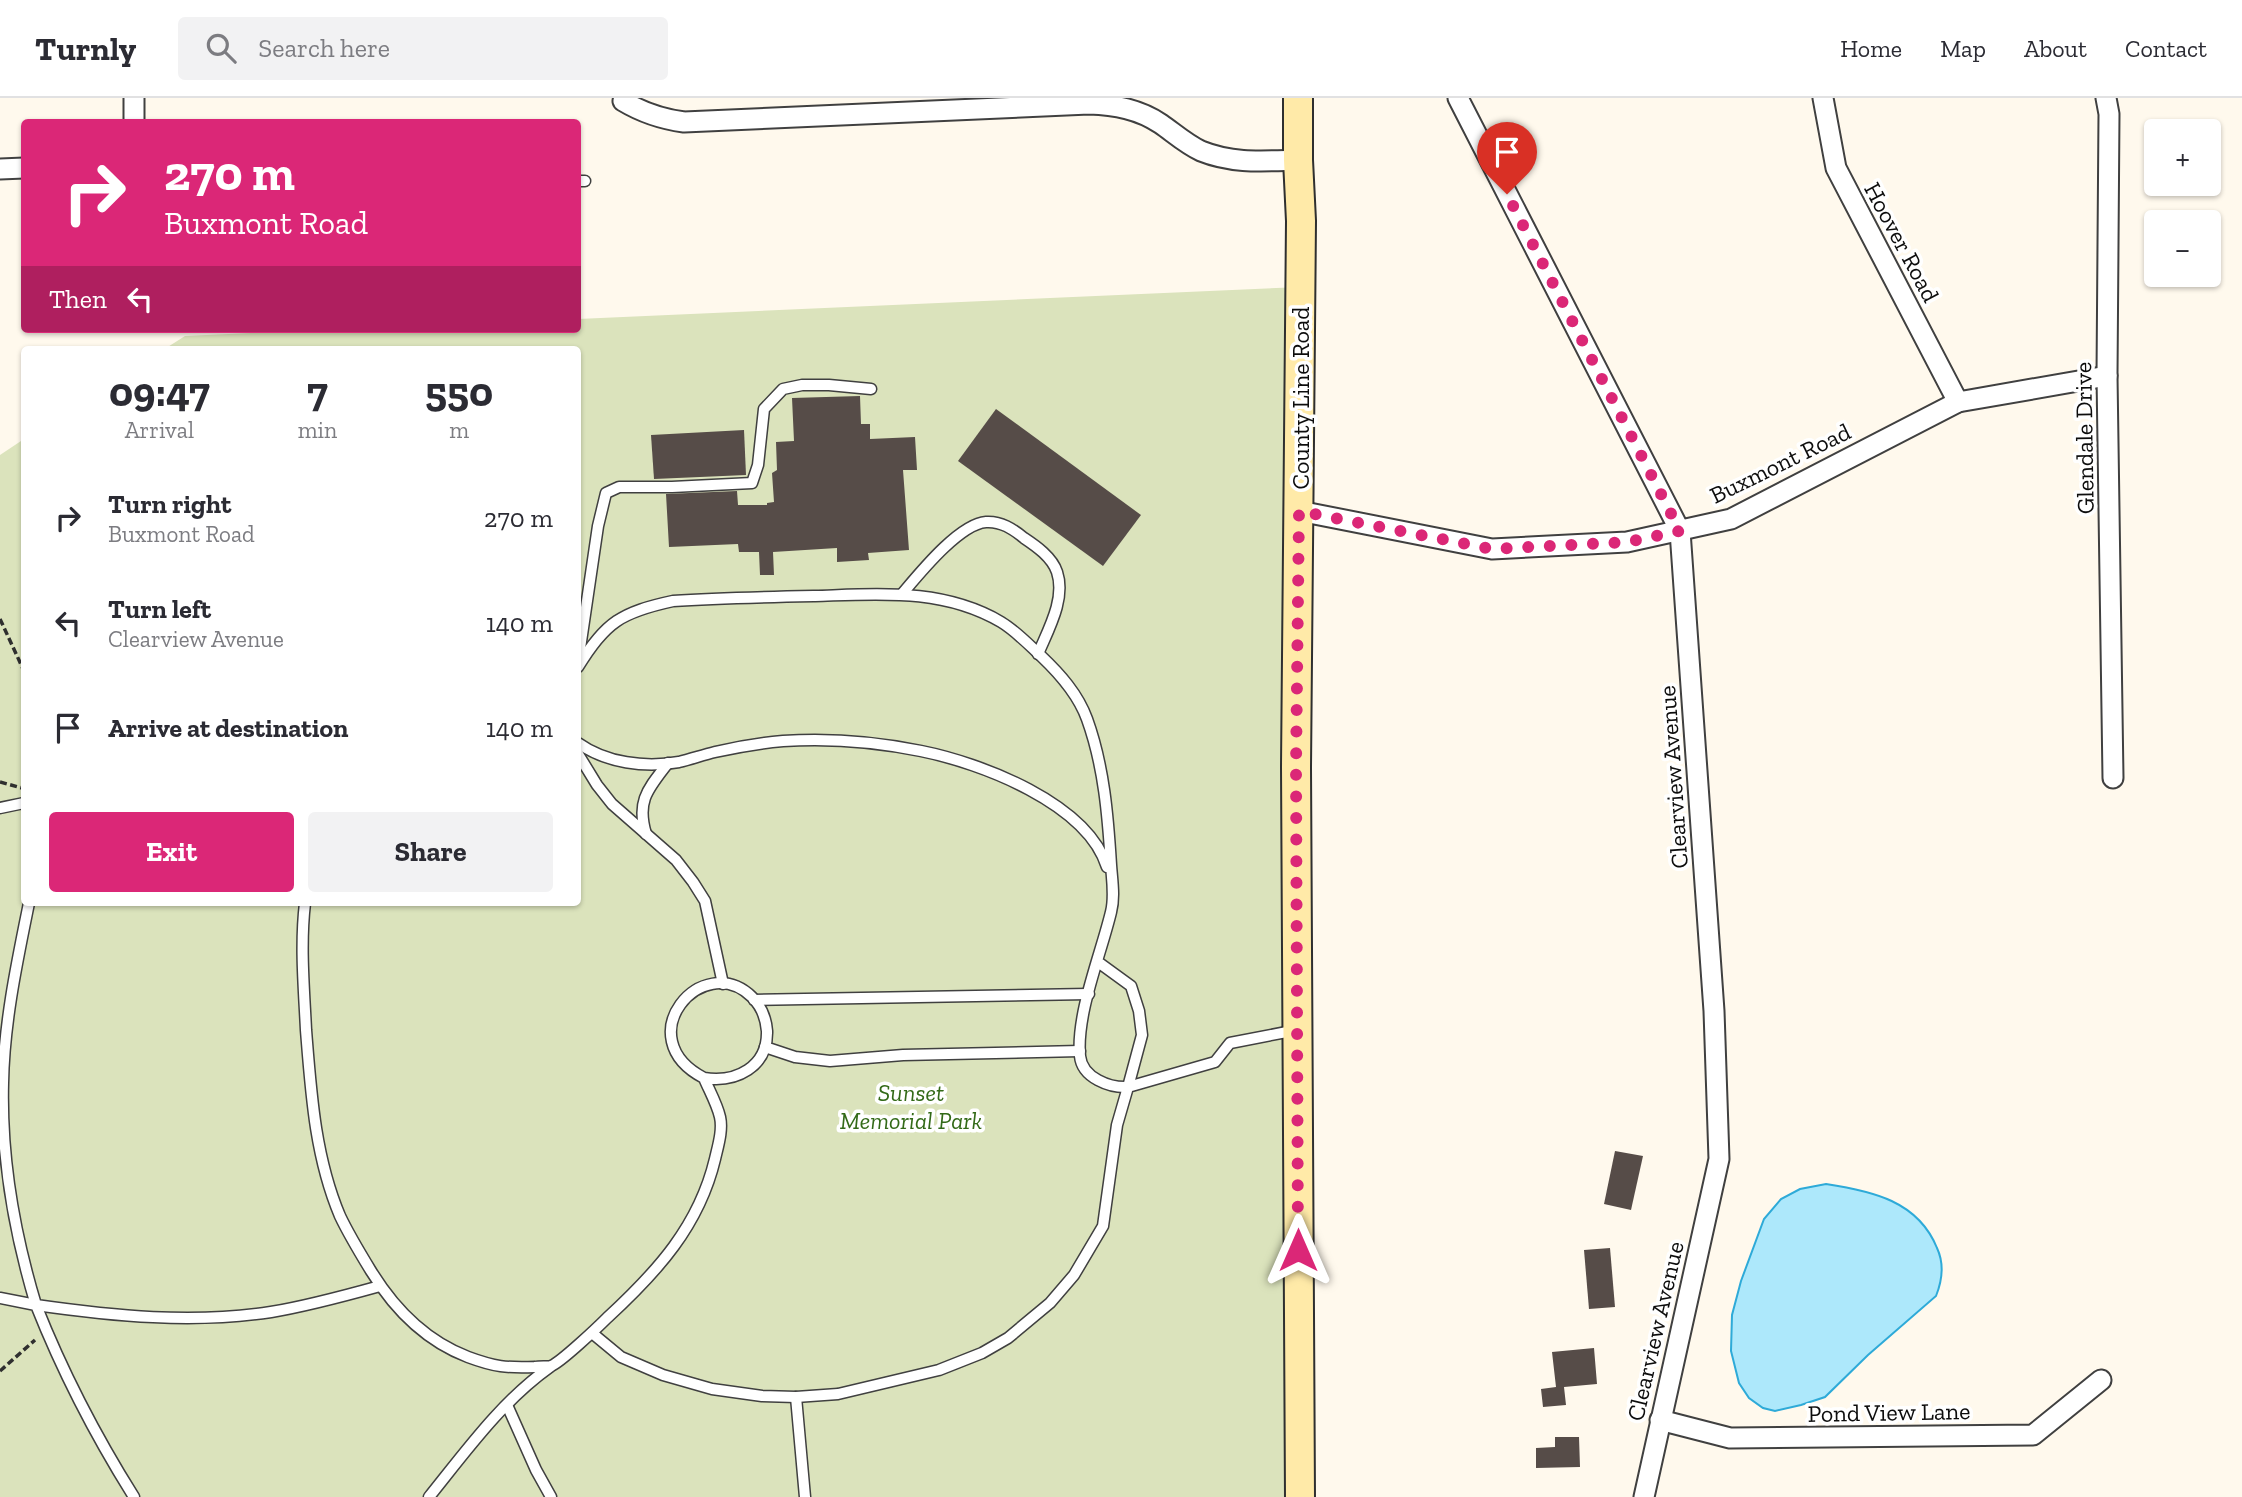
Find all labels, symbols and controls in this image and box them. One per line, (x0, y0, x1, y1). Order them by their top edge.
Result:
search box (178, 17, 668, 80)
text: Turnly (35, 29, 136, 68)
icon: search (202, 29, 240, 67)
text: Search here (258, 32, 390, 64)
text: Home (1840, 34, 1902, 63)
text: Map (1940, 34, 1986, 63)
text: About (2024, 34, 2087, 63)
text: Contact (2125, 34, 2207, 63)
map controls (2144, 119, 2221, 287)
button: + (2144, 119, 2221, 196)
pin (1477, 122, 1537, 194)
icon: arrive (1488, 133, 1526, 171)
text: 270 m (164, 144, 295, 203)
icon: right (49, 147, 140, 238)
street label: Hoover Road (1858, 177, 1946, 307)
text: Buxmont Road (164, 204, 368, 242)
button: − (2144, 210, 2221, 287)
icon: left (121, 280, 159, 318)
text: Then (49, 283, 107, 315)
street label: County Line Road (1286, 307, 1315, 489)
street label: Glendale Drive (2068, 362, 2100, 514)
text: 09:47 (109, 366, 210, 417)
text: 7 (307, 366, 328, 417)
text: 550 (425, 366, 493, 417)
text: Arrival (125, 416, 194, 444)
text: min (298, 416, 337, 444)
text: m (449, 416, 469, 444)
street label: Buxmont Road (1705, 416, 1855, 510)
text: Turn right (108, 488, 231, 520)
icon: right (49, 499, 87, 537)
text: 270 m (484, 502, 553, 534)
text: Buxmont Road (108, 520, 255, 548)
text: Turn left (108, 593, 211, 625)
icon: left (49, 604, 87, 642)
text: 140 m (486, 607, 553, 639)
text: Clearview Avenue (108, 625, 284, 653)
street label: Clearview Avenue (1652, 684, 1694, 870)
icon: arrive (49, 709, 87, 747)
text: Arrive at destination (108, 712, 348, 744)
text: 140 m (486, 712, 553, 744)
button: Exit (49, 812, 294, 892)
button: Share (308, 812, 553, 892)
park label: Sunset Memorial Park (840, 1078, 983, 1135)
position arrow (1261, 1213, 1335, 1287)
street label: Clearview Avenue (1620, 1238, 1690, 1424)
street label: Pond View Lane (1807, 1396, 1971, 1428)

